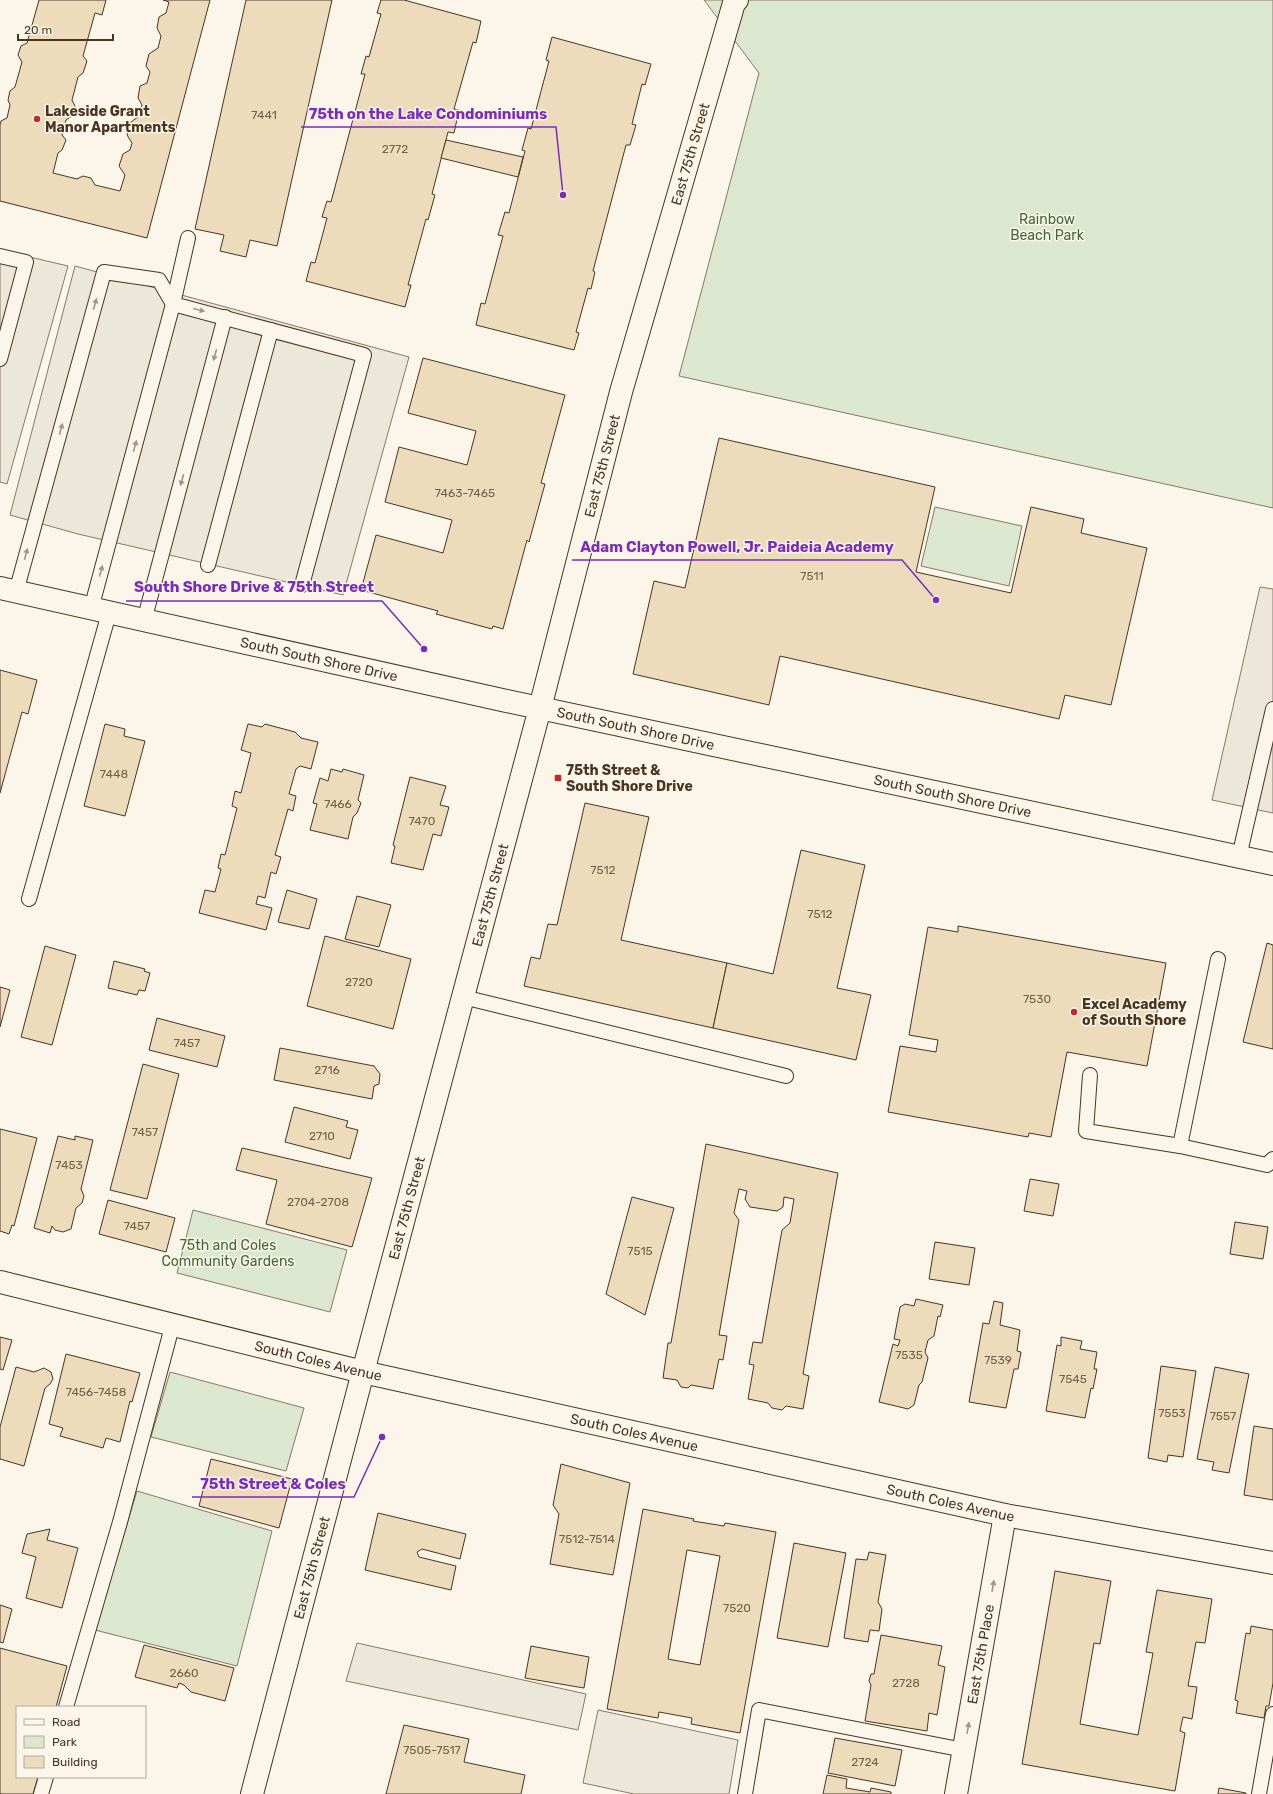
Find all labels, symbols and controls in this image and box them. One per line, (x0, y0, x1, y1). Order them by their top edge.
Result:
scale bar (18, 16, 113, 42)
text: 20 m (24, 23, 52, 37)
callout: 75th on the Lake Condominiums (301, 100, 556, 127)
street label: East 75th Street (668, 101, 714, 207)
place label: Lakeside Grant Manor Apartments (45, 103, 176, 136)
text: 75th on the Lake Condominiums (309, 105, 547, 123)
house number: 7441 (251, 108, 277, 122)
marker: Lakeside Grant Manor Apartments (32, 114, 42, 124)
house number: 2772 (382, 142, 408, 156)
park label: Rainbow Beach Park (1010, 211, 1085, 244)
one-way arrow (92, 297, 98, 309)
one-way arrow (193, 308, 205, 314)
one-way arrow (212, 349, 218, 361)
street label: East 75th Street (581, 412, 624, 519)
one-way arrow (58, 423, 64, 435)
one-way arrow (132, 439, 138, 452)
one-way arrow (179, 475, 185, 487)
house number: 7463-7465 (435, 486, 495, 500)
callout: Adam Clayton Powell, Jr. Paideia Academy (572, 533, 902, 560)
text: Adam Clayton Powell, Jr. Paideia Academy (580, 538, 894, 556)
one-way arrow (23, 548, 29, 560)
one-way arrow (98, 565, 104, 577)
house number: 7511 (800, 569, 824, 583)
callout: South Shore Drive & 75th Street (126, 574, 382, 601)
text: South Shore Drive & 75th Street (134, 578, 374, 596)
street label: South South Shore Drive (239, 634, 400, 686)
street label: South South Shore Drive (555, 704, 716, 754)
place label: 75th Street & South Shore Drive (566, 762, 693, 795)
house number: 7448 (100, 767, 128, 781)
street label: South South Shore Drive (872, 771, 1033, 821)
marker: 75th Street & South Shore Drive (553, 773, 563, 783)
house number: 7466 (324, 797, 352, 811)
house number: 7470 (409, 814, 435, 828)
street label: East 75th Street (469, 841, 513, 948)
house number: 7512 (590, 863, 616, 877)
house number: 7512 (807, 907, 833, 921)
house number: 2720 (345, 975, 373, 989)
house number: 7530 (1023, 992, 1051, 1006)
place label: Excel Academy of South Shore (1082, 996, 1187, 1029)
marker: Excel Academy of South Shore (1069, 1007, 1079, 1017)
house number: 7457 (174, 1036, 200, 1050)
house number: 2716 (314, 1063, 340, 1077)
house number: 7457 (132, 1125, 158, 1139)
house number: 2710 (309, 1129, 335, 1143)
street label: East 75th Street (385, 1154, 429, 1261)
house number: 7453 (55, 1158, 83, 1172)
house number: 2704-2708 (287, 1195, 349, 1209)
house number: 7457 (124, 1219, 150, 1233)
park label: 75th and Coles Community Gardens (161, 1237, 295, 1270)
house number: 7515 (627, 1244, 653, 1258)
street label: South Coles Avenue (253, 1337, 384, 1385)
house number: 7535 (895, 1348, 923, 1362)
house number: 7539 (984, 1353, 1012, 1367)
house number: 7545 (1059, 1372, 1087, 1386)
house number: 7456-7458 (66, 1385, 126, 1399)
house number: 7553 (1158, 1406, 1186, 1420)
house number: 7557 (1210, 1409, 1236, 1423)
street label: South Coles Avenue (569, 1410, 700, 1455)
callout: 75th Street & Coles (192, 1470, 354, 1497)
text: 75th Street & Coles (200, 1475, 346, 1493)
street label: South Coles Avenue (885, 1481, 1016, 1526)
street label: East 75th Street (290, 1514, 334, 1621)
house number: 7512-7514 (559, 1532, 615, 1546)
one-way arrow (990, 1580, 996, 1592)
house number: 7520 (723, 1601, 751, 1615)
street label: East 75th Place (964, 1603, 998, 1705)
house number: 2660 (169, 1666, 199, 1680)
house number: 2728 (892, 1676, 920, 1690)
legend (16, 1706, 146, 1778)
text: Road (52, 1715, 80, 1729)
one-way arrow (965, 1722, 971, 1734)
text: Park (52, 1735, 78, 1749)
house number: 7505-7517 (403, 1743, 461, 1757)
text: Building (52, 1755, 98, 1769)
house number: 2724 (851, 1755, 879, 1769)

